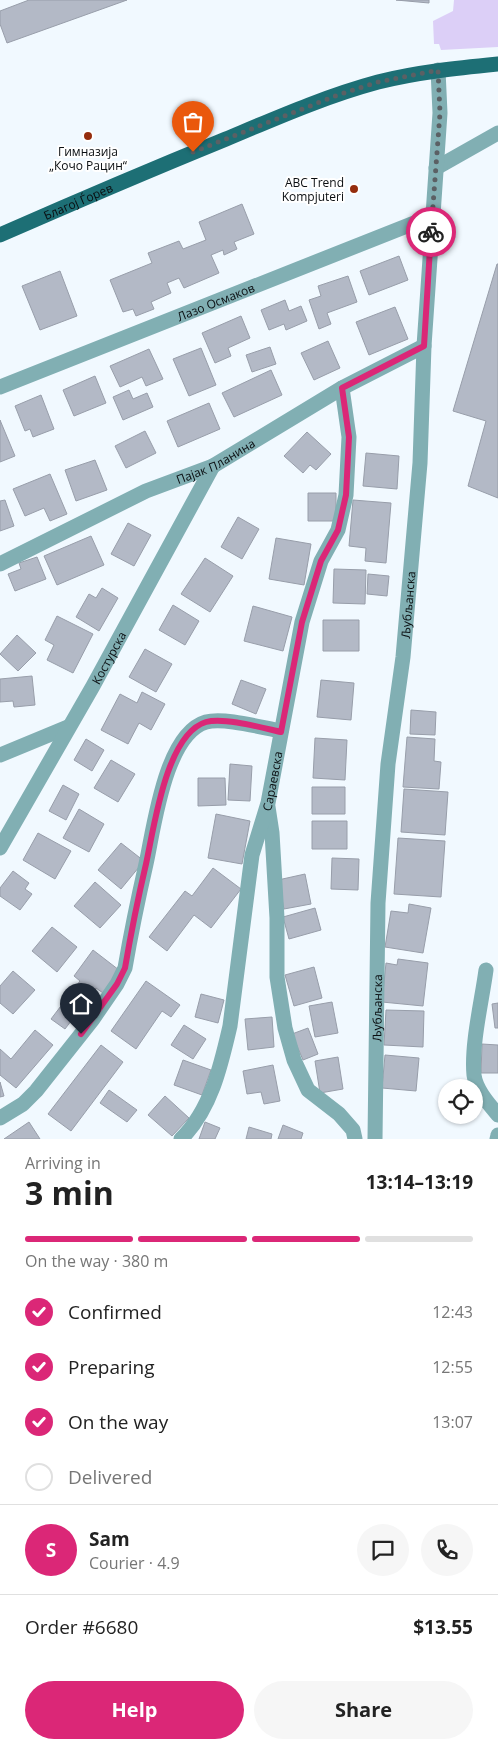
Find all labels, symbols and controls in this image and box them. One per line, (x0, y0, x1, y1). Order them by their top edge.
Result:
pin (172, 101, 214, 152)
icon: bag (179, 108, 207, 136)
marker: Гимназија „Кочо Рацин“ (82, 130, 94, 142)
place label: Гимназија „Кочо Рацин“ (49, 143, 128, 174)
place label: ABC Trend Kompjuteri (282, 174, 344, 205)
street label: Благој Ѓорев (41, 179, 115, 224)
marker: ABC Trend Kompjuteri (348, 183, 360, 195)
courier (406, 207, 456, 257)
icon: bike (417, 218, 445, 246)
street label: Лазо Осмаков (174, 279, 257, 325)
street label: Пајак Планина (174, 434, 258, 488)
street label: Љубљанска (396, 570, 419, 639)
street label: Костурска (87, 628, 130, 687)
street label: Сараевска (258, 750, 286, 813)
street label: Љубљанска (368, 974, 386, 1042)
pin (60, 983, 102, 1034)
icon: home (67, 990, 95, 1018)
map controls (438, 1079, 483, 1124)
button: locate (438, 1079, 483, 1124)
text: Arriving in (25, 1152, 101, 1174)
text: 13:14–13:19 (366, 1169, 473, 1195)
text: 3 min (25, 1171, 114, 1214)
text: On the way · 380 m (25, 1250, 168, 1272)
icon: check (25, 1298, 53, 1326)
text: Confirmed (68, 1299, 162, 1325)
text: 12:43 (432, 1301, 473, 1323)
icon: check (25, 1353, 53, 1381)
text: Preparing (68, 1354, 155, 1380)
text: 12:55 (432, 1356, 473, 1378)
icon: check (25, 1408, 53, 1436)
text: On the way (68, 1409, 168, 1435)
text: 13:07 (432, 1411, 473, 1433)
text: Delivered (68, 1464, 152, 1490)
button: chat (357, 1524, 409, 1576)
button: phone (421, 1524, 473, 1576)
text: Sam (89, 1526, 130, 1552)
text: S (46, 1537, 56, 1563)
text: Courier · 4.9 (89, 1552, 180, 1574)
text: Order #6680 (25, 1614, 138, 1640)
text: $13.55 (413, 1614, 473, 1640)
button: Help (25, 1681, 244, 1739)
button: Share (254, 1681, 473, 1739)

